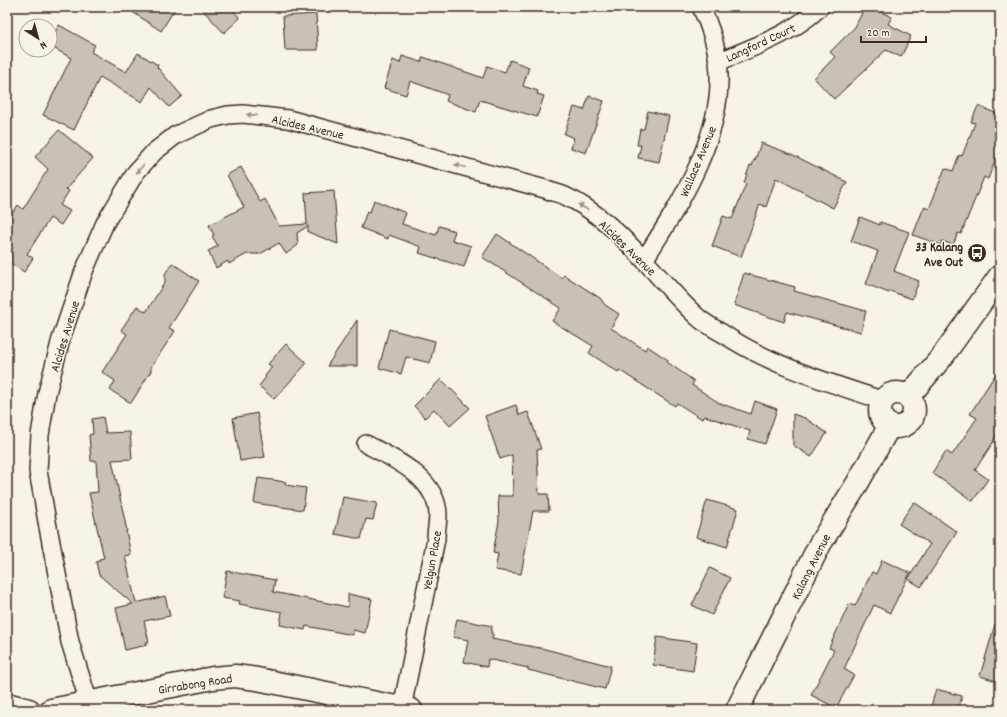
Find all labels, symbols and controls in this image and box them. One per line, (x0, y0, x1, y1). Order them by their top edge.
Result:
north arrow (18, 18, 58, 58)
scale bar (861, 18, 926, 44)
street label: Langford Court (723, 20, 799, 69)
text: 20 m (867, 25, 890, 42)
text: N (35, 36, 50, 53)
street label: Alcides Avenue (269, 111, 346, 146)
one-way arrow (246, 112, 258, 118)
street label: Wallace Avenue (676, 123, 723, 200)
one-way arrow (135, 163, 144, 174)
one-way arrow (454, 163, 466, 169)
one-way arrow (577, 203, 589, 210)
street label: Alcides Avenue (593, 216, 660, 281)
place label: 33 Kalang Ave Out (915, 239, 963, 273)
bus stop icon: 33 Kalang Ave Out (966, 242, 988, 264)
street label: Alcides Avenue (47, 298, 86, 375)
street label: Yelgun Place (419, 529, 448, 592)
street label: Kalang Avenue (788, 531, 837, 603)
street label: Girrabong Road (157, 670, 234, 701)

